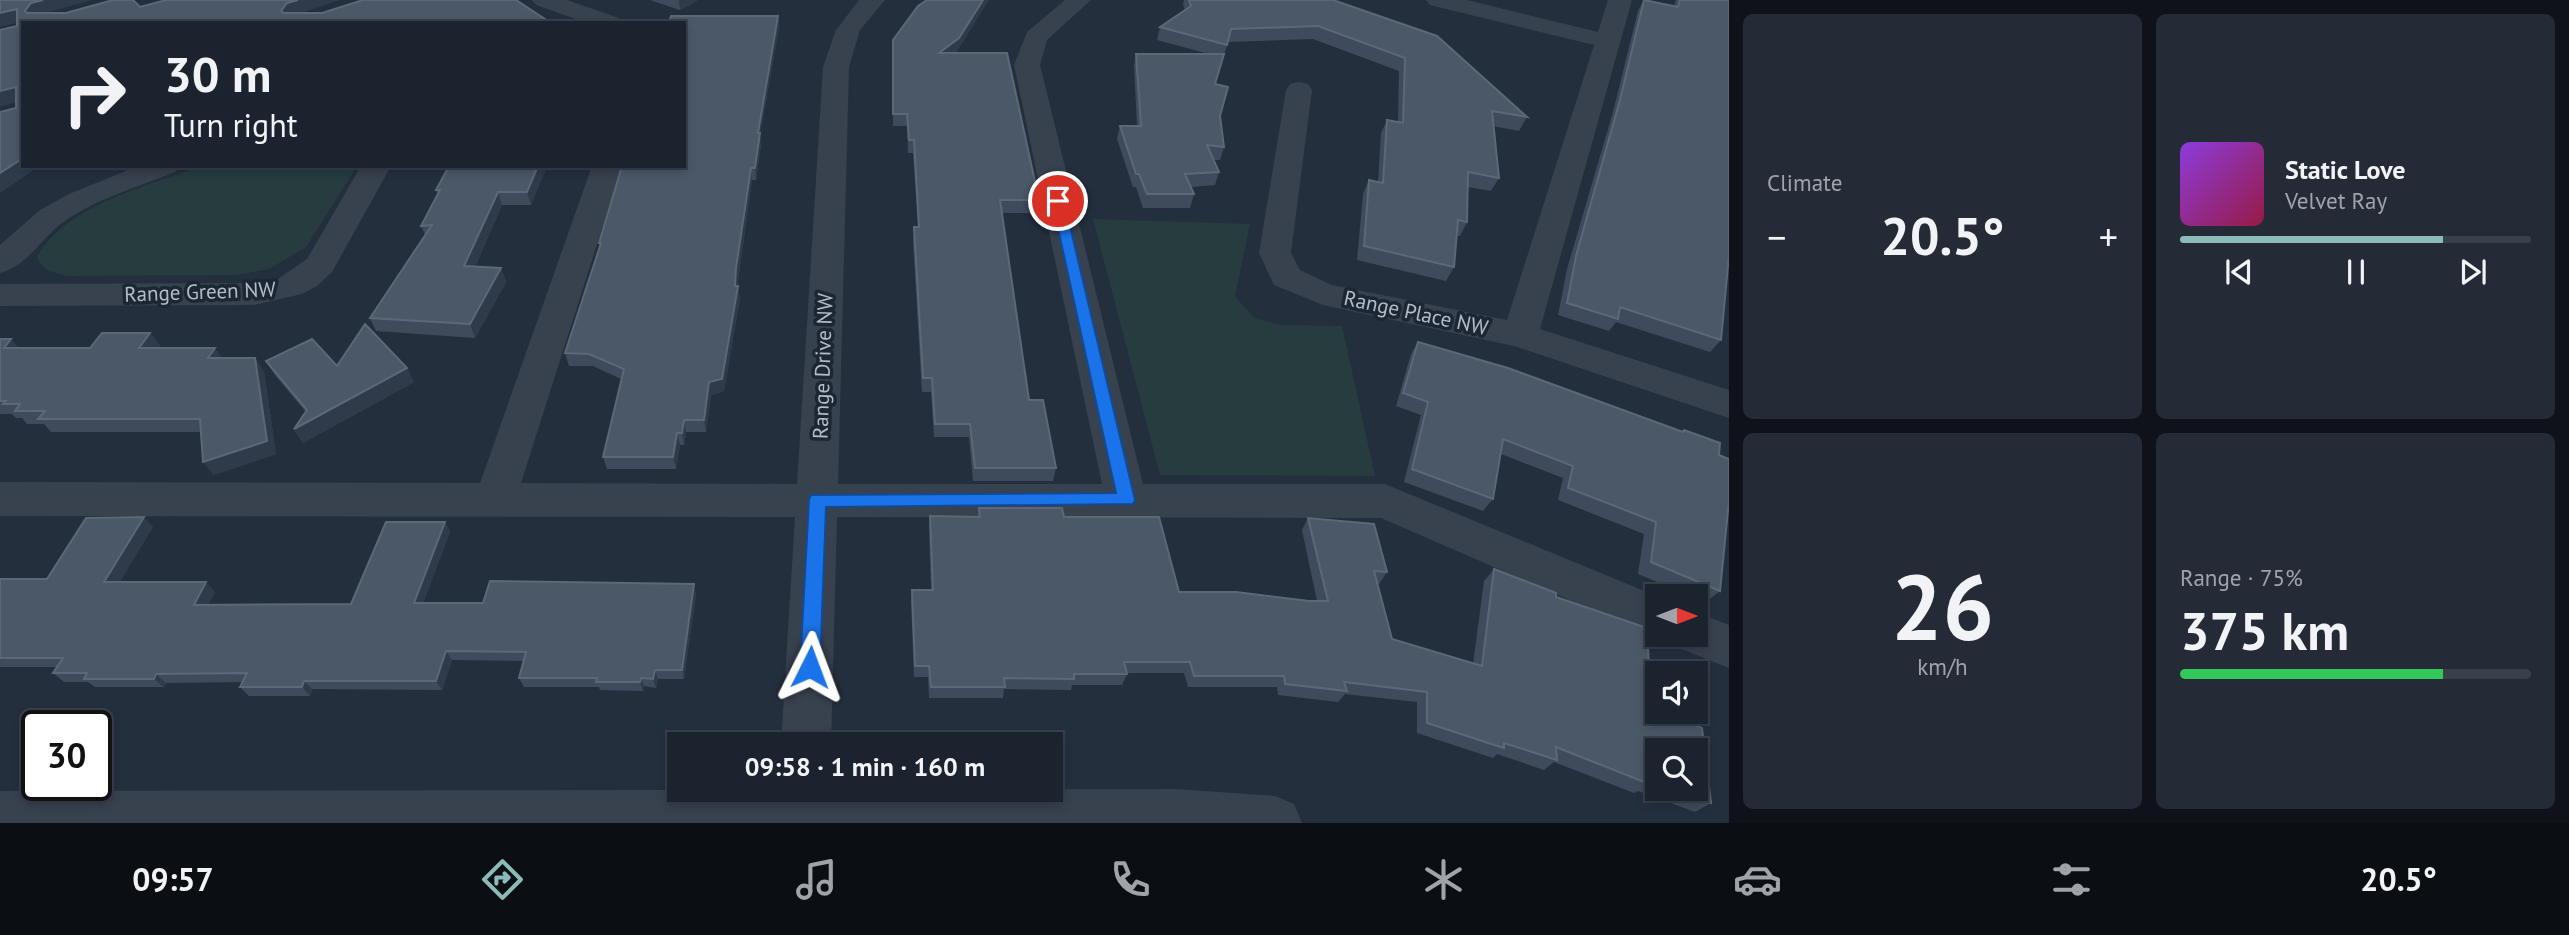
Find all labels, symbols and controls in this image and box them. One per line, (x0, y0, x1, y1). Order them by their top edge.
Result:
text: 30 m (164, 42, 271, 106)
icon: right (49, 49, 140, 140)
text: Turn right (164, 104, 298, 146)
text: Static Love (2285, 153, 2406, 186)
text: Climate (1767, 168, 1842, 197)
pin (1028, 171, 1088, 231)
icon: arrive (1039, 182, 1077, 220)
text: Velvet Ray (2285, 186, 2387, 215)
text: 20.5° (1881, 202, 2004, 269)
text: − (1767, 212, 1786, 261)
text: + (2099, 212, 2118, 261)
icon: previous (2220, 253, 2258, 291)
icon: pause (2337, 253, 2375, 291)
icon: next (2454, 253, 2492, 291)
street label: Range Green NW (124, 275, 277, 308)
street label: Range Place NW (1341, 284, 1491, 341)
street label: Range Drive NW (806, 292, 839, 439)
text: 26 (1891, 547, 1994, 665)
text: Range · 75% (2180, 563, 2303, 592)
north arrow (1645, 584, 1708, 648)
map controls (1645, 584, 1708, 801)
text: 375 km (2180, 597, 2349, 664)
position arrow (773, 630, 847, 704)
text: km/h (1917, 652, 1968, 681)
button: sound (1645, 661, 1708, 724)
speed limit sign: 30 (21, 710, 112, 801)
button: search (1645, 738, 1708, 801)
text: 09:58 · 1 min · 160 m (745, 750, 985, 783)
icon: directions (478, 855, 527, 904)
icon: music (792, 855, 841, 904)
icon: phone (1106, 855, 1155, 904)
icon: climate (1419, 855, 1468, 904)
icon: car (1733, 855, 1782, 904)
icon: filters (2047, 855, 2096, 904)
text: 09:57 (132, 858, 214, 900)
text: 20.5° (2360, 858, 2437, 900)

